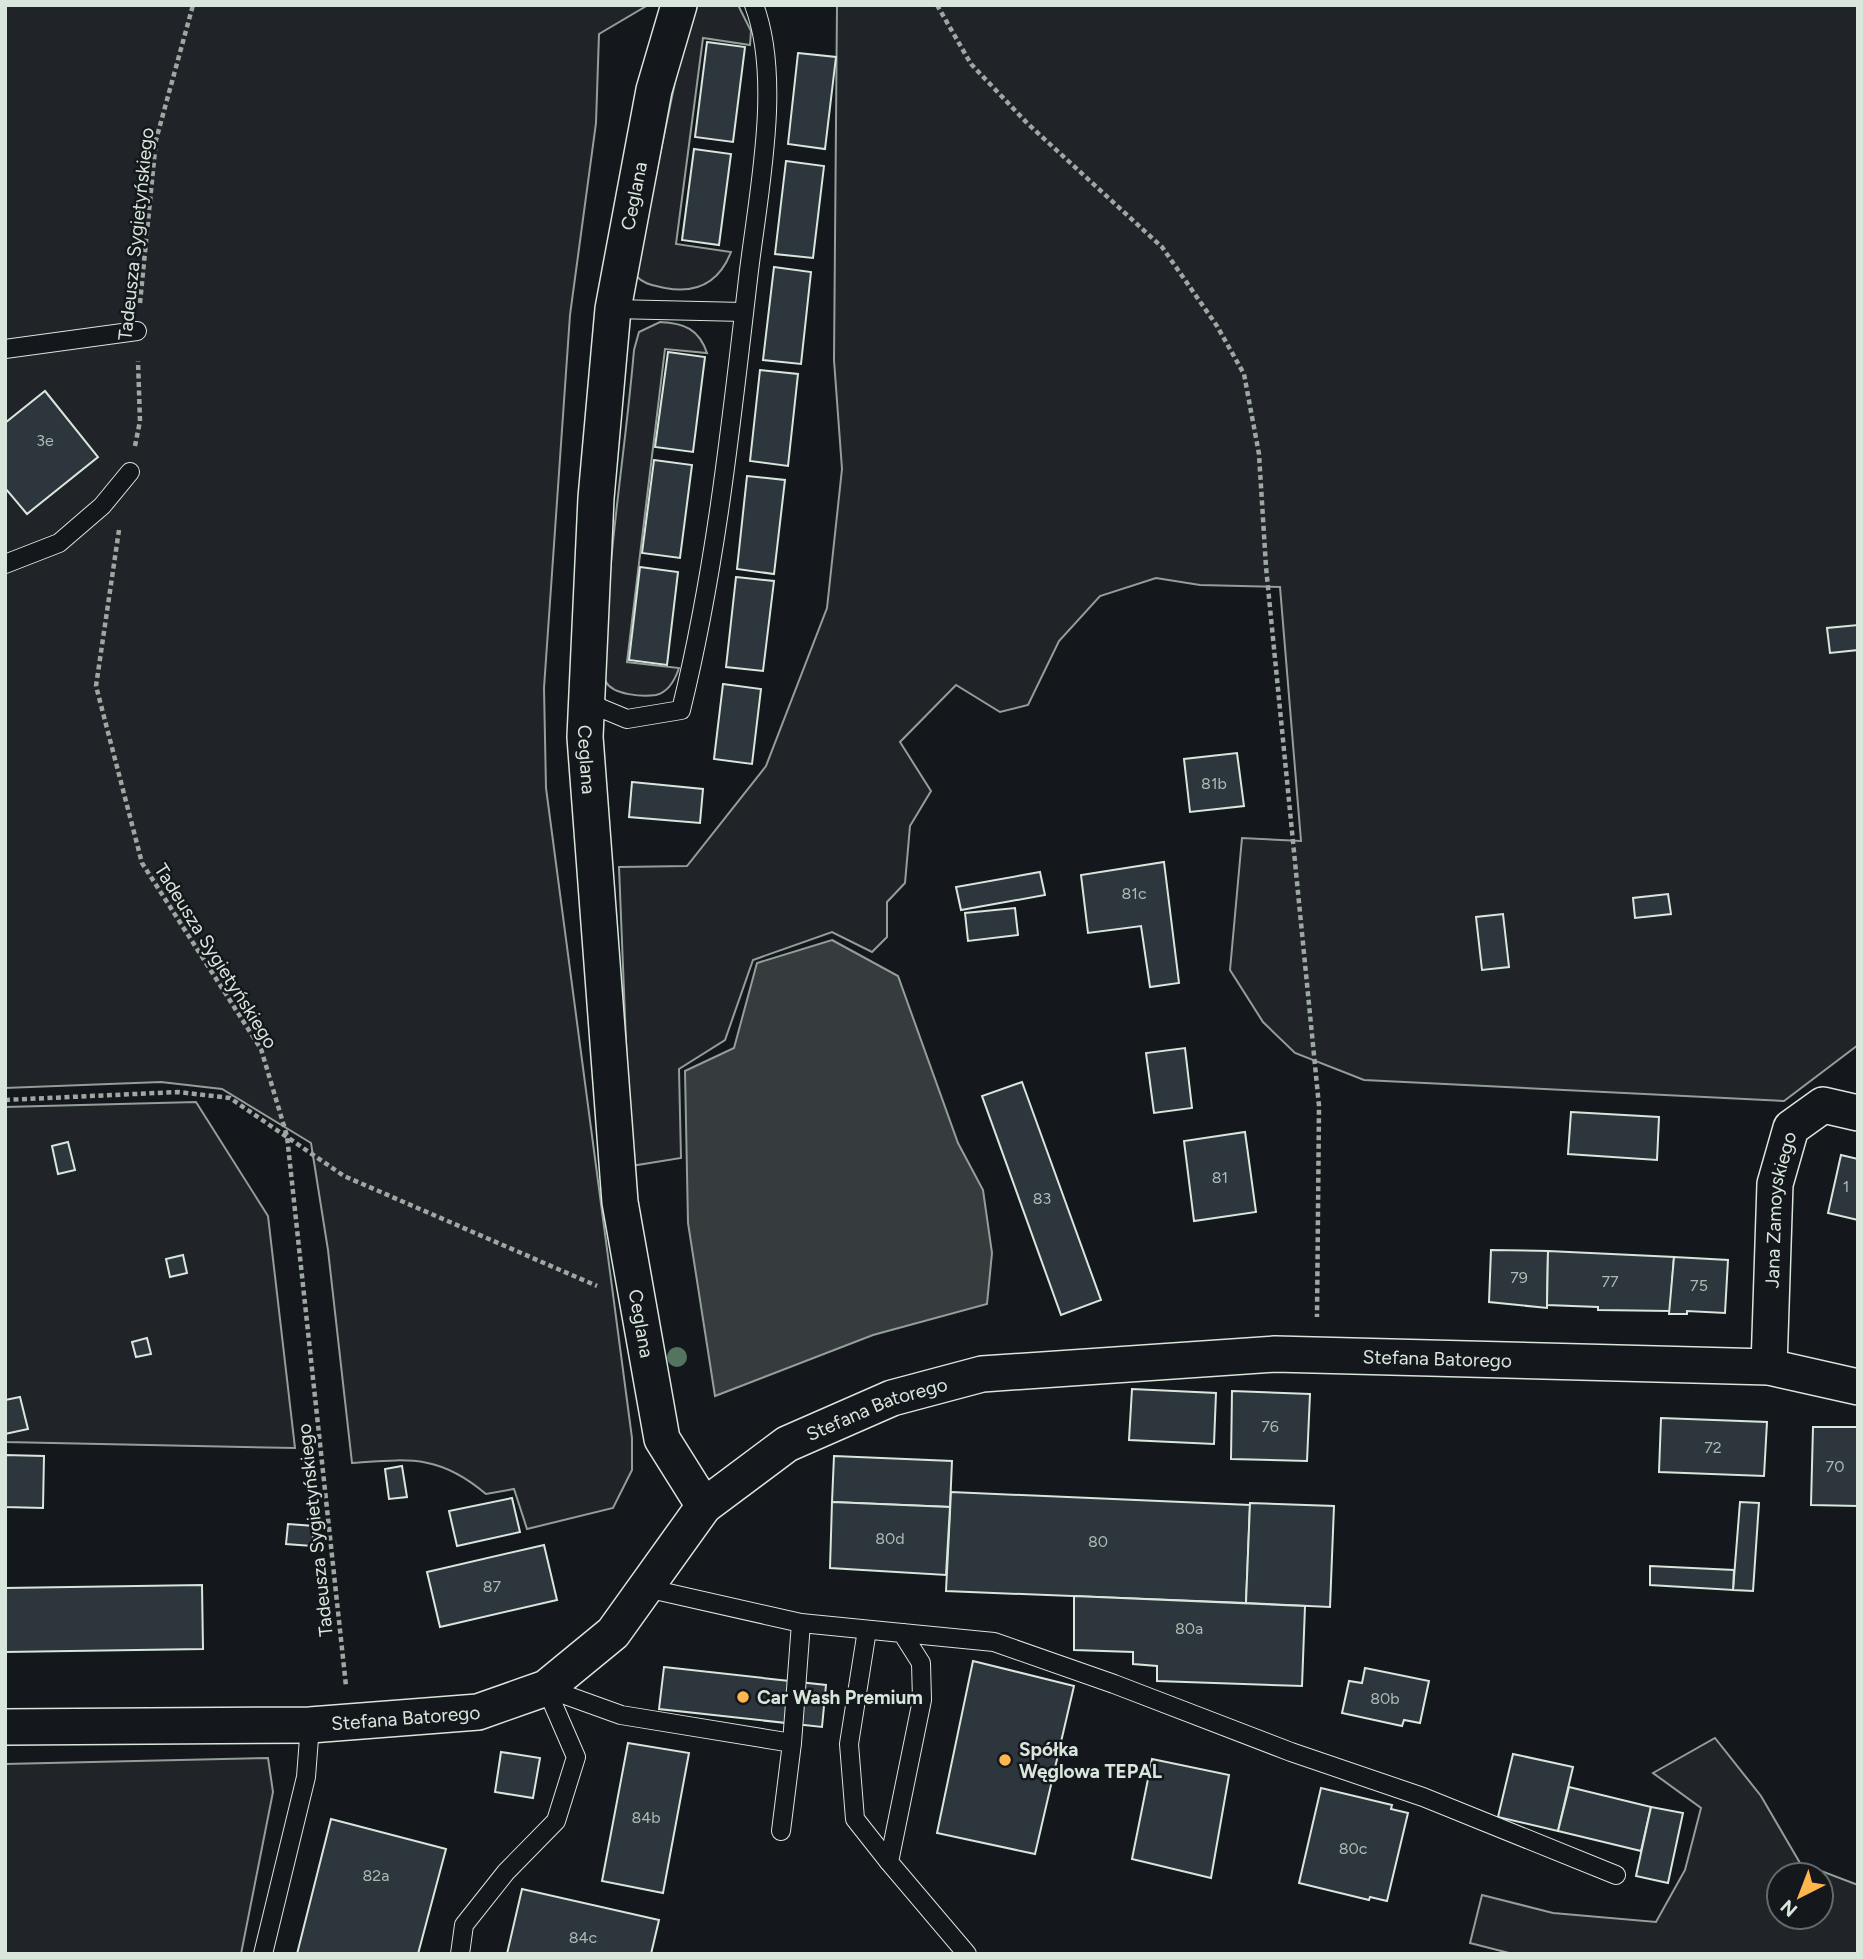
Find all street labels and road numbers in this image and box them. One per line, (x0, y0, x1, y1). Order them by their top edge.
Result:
street label: Tadeusza Sygietyńskiego (113, 126, 159, 342)
street label: Ceglana (616, 160, 652, 232)
street label: Ceglana (573, 724, 601, 795)
street label: Tadeusza Sygietyńskiego (150, 859, 282, 1053)
street label: Jana Zamoyskiego (1760, 1129, 1801, 1289)
street label: Ceglana (624, 1287, 659, 1360)
street label: Stefana Batorego (1362, 1345, 1512, 1372)
street label: Stefana Batorego (803, 1372, 950, 1446)
street label: Tadeusza Sygietyńskiego (292, 1422, 338, 1638)
street label: Stefana Batorego (330, 1700, 481, 1735)

